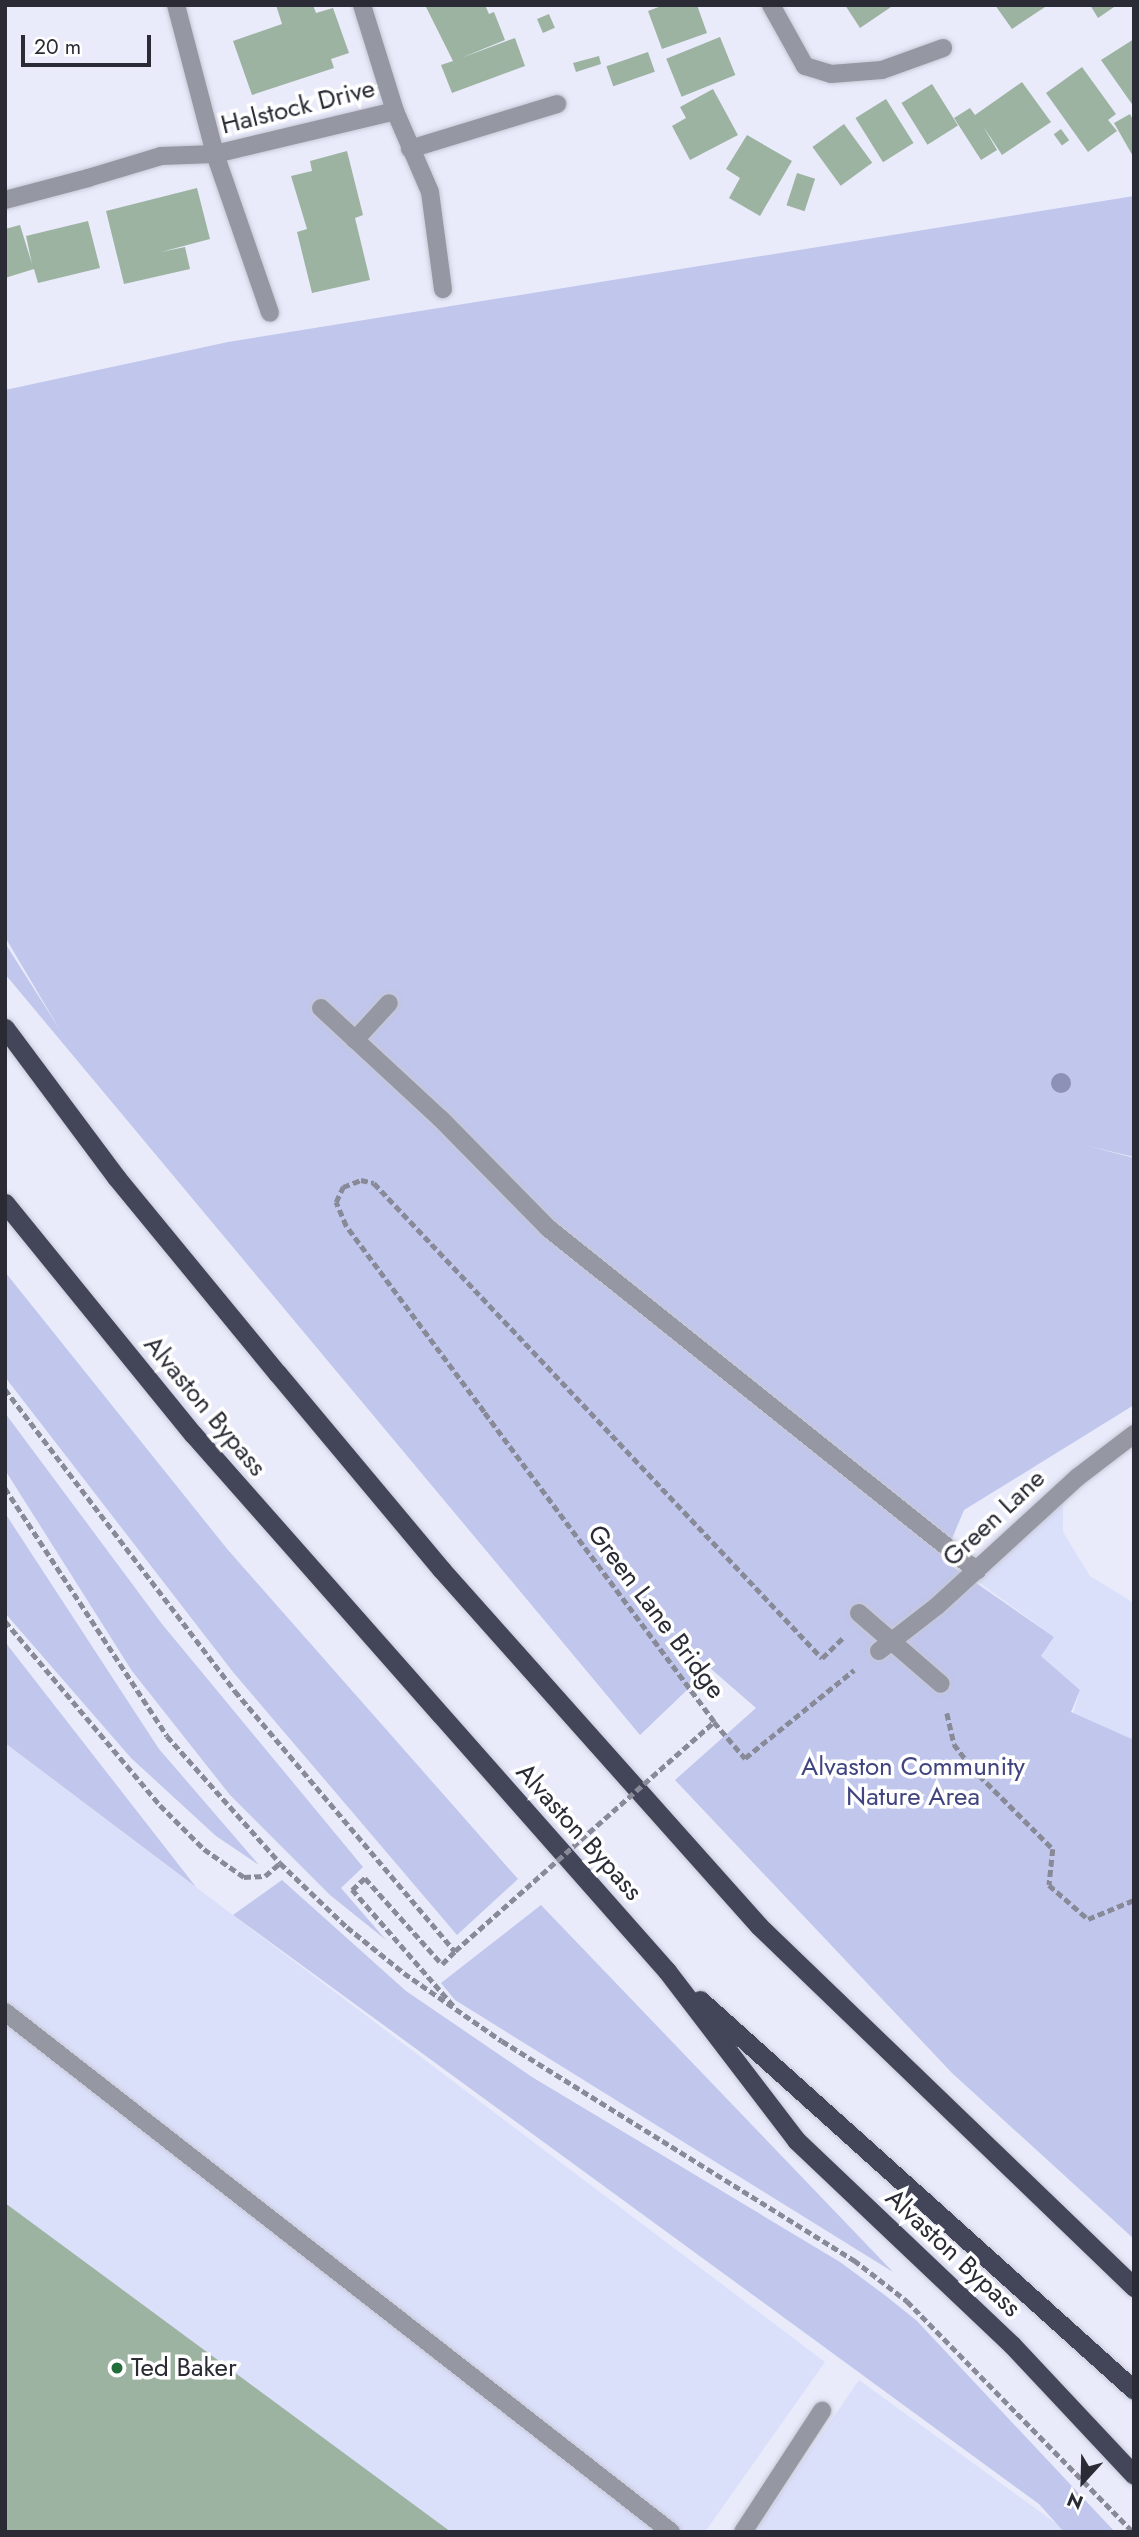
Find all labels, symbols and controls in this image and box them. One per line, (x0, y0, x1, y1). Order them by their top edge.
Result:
scale bar (24, 21, 154, 65)
text: 20 m (34, 32, 81, 62)
street label: Halstock Drive (218, 73, 378, 141)
street label: Alvaston Bypass (137, 1329, 273, 1483)
street label: Green Lane (936, 1463, 1052, 1573)
street label: Green Lane Bridge (581, 1519, 731, 1705)
park label: Alvaston Community Nature Area (801, 1751, 1025, 1812)
street label: Alvaston Bypass (509, 1757, 649, 1907)
street label: Alvaston Bypass (879, 2182, 1027, 2324)
place label: Ted Baker (131, 2352, 237, 2384)
marker: Ted Baker (109, 2360, 125, 2376)
north arrow (1048, 2446, 1118, 2516)
text: N (1063, 2486, 1087, 2516)

